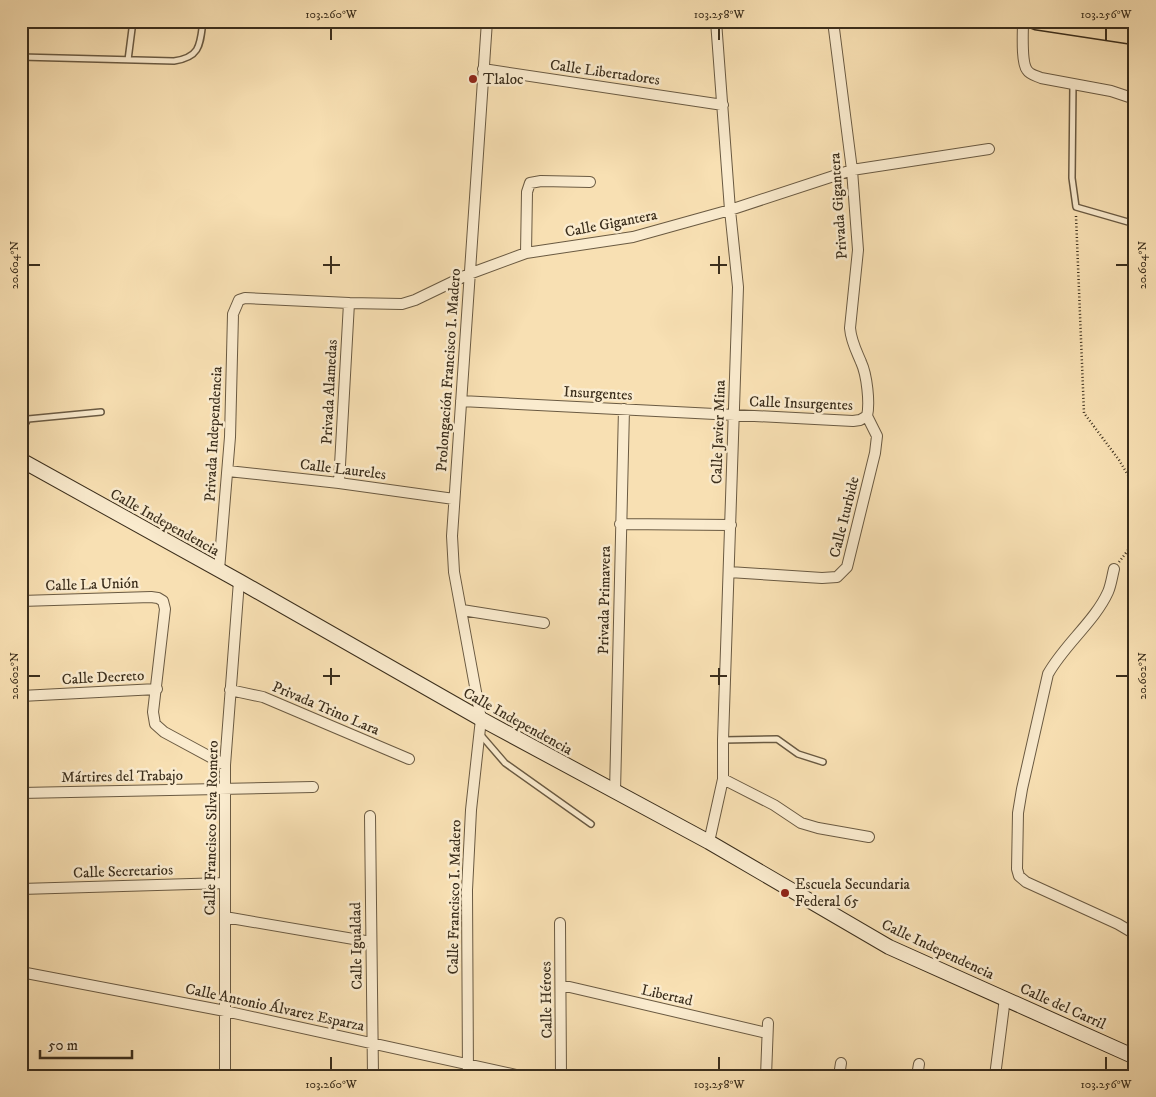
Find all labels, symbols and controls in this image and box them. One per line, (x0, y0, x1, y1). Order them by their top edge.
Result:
text: 103.260°W (305, 7, 358, 22)
text: 103.258°W (694, 7, 745, 22)
text: 103.256°W (1081, 7, 1133, 22)
street label: Calle Libertadores (549, 55, 661, 90)
place label: Tlaloc (483, 70, 524, 89)
marker: Tlaloc (467, 73, 479, 85)
street label: Privada Gigantera (825, 151, 852, 260)
street label: Calle Gigantera (563, 205, 659, 242)
text: 20.604°N (7, 241, 22, 289)
text: 20.604°N (1135, 241, 1150, 289)
street label: Prolongación Francisco I. Madero (432, 268, 465, 472)
street label: Privada Alamedas (317, 339, 342, 445)
street label: Privada Independencia (200, 365, 227, 502)
street label: Calle Javier Mina (707, 379, 730, 484)
street label: Insurgentes (563, 382, 633, 405)
street label: Calle Insurgentes (749, 392, 853, 415)
street label: Calle Laureles (299, 455, 387, 484)
street label: Calle Iturbide (825, 475, 864, 560)
street label: Calle Independencia (107, 485, 223, 561)
street label: Privada Primavera (594, 545, 615, 655)
street label: Calle La Unión (45, 573, 139, 596)
text: 20.602°N (7, 652, 22, 700)
text: 20.602°N (1135, 652, 1150, 700)
street label: Calle Decreto (61, 666, 145, 689)
street label: Privada Trino Lara (269, 677, 383, 740)
street label: Calle Independencia (460, 684, 576, 760)
street label: Calle Francisco Silva Romero (200, 740, 223, 916)
street label: Mártires del Trabajo (61, 766, 183, 787)
street label: Calle Francisco I. Madero (444, 819, 465, 975)
street label: Calle Secretarios (73, 860, 173, 883)
place label: Escuela Secundaria Federal 65 (795, 875, 911, 911)
marker: Escuela Secundaria Federal 65 (779, 887, 791, 899)
street label: Calle Igualdad (346, 901, 367, 990)
street label: Calle Independencia (878, 915, 998, 984)
street label: Calle Héroes (536, 961, 557, 1039)
street label: Calle Antonio Álvarez Esparza (184, 978, 367, 1036)
street label: Calle del Carril (1017, 979, 1109, 1034)
street label: Libertad (639, 980, 695, 1011)
scale bar (40, 1027, 132, 1059)
text: 50 m (48, 1036, 78, 1055)
text: 103.260°W (305, 1077, 358, 1092)
text: 103.258°W (694, 1077, 745, 1092)
text: 103.256°W (1081, 1077, 1133, 1092)

